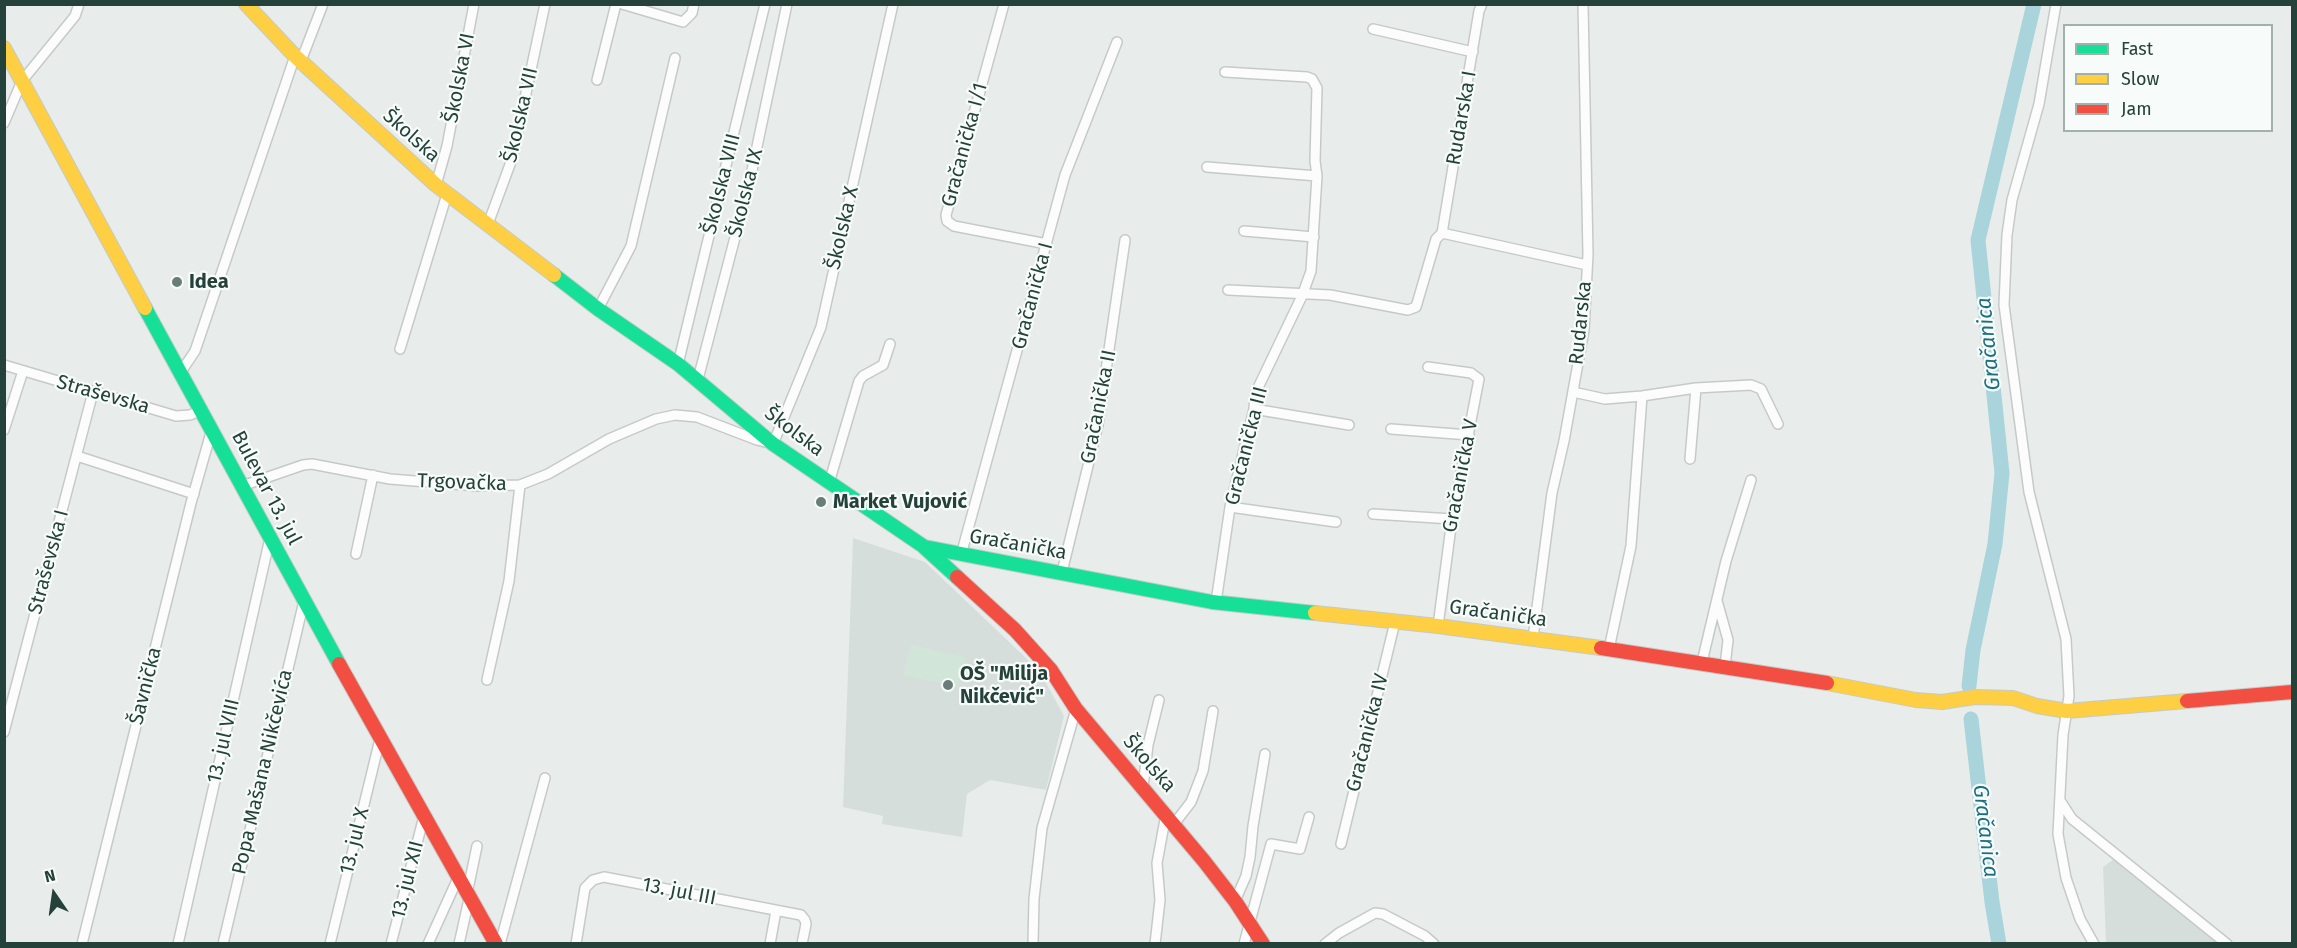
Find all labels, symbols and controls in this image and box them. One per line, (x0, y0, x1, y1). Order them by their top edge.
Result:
legend (2063, 24, 2273, 132)
street label: Školska VI (440, 31, 480, 125)
text: Fast (2121, 38, 2153, 60)
street label: Školska VII (498, 65, 544, 165)
text: Slow (2121, 68, 2159, 90)
street label: Rudarska I (1442, 69, 1482, 167)
street label: Gračanička I/1 (937, 80, 993, 210)
text: Jam (2121, 98, 2152, 120)
street label: Školska (377, 104, 445, 168)
street label: Školska VIII (698, 131, 746, 237)
street label: Školska IX (723, 146, 769, 240)
street label: Školska X (822, 184, 864, 272)
street label: Gračanička I (1007, 240, 1059, 352)
place label: Idea (189, 270, 229, 294)
marker: Idea (170, 275, 184, 289)
street label: Rudarska (1565, 280, 1597, 366)
water label: Gračanica (1972, 296, 2006, 392)
street label: Gračanička II (1076, 348, 1122, 466)
street label: Straševska (54, 370, 152, 420)
street label: Gračanička III (1221, 384, 1273, 508)
street label: Školska (759, 402, 829, 462)
street label: Gračanička V (1438, 417, 1484, 535)
street label: Bulevar 13. jul (226, 427, 306, 549)
street label: Trgovačka (417, 469, 507, 497)
place label: Market Vujović (833, 490, 967, 514)
marker: Market Vujović (814, 495, 828, 509)
street label: Straševska I (24, 507, 74, 617)
street label: Gračanička (967, 525, 1069, 565)
street label: Gračanička (1448, 595, 1548, 633)
street label: Šavnička (125, 645, 167, 727)
place label: OŠ "Milija Nikčević" (960, 662, 1048, 709)
street label: Popa Mašana Nikčevića (228, 667, 298, 877)
street label: Gračanička IV (1342, 671, 1394, 795)
marker: OŠ "Milija Nikčević" (941, 678, 955, 692)
street label: 13. jul VIII (203, 696, 245, 786)
street label: Školska (1117, 730, 1181, 798)
water label: Gračanica (1967, 783, 2003, 879)
street label: 13. jul X (335, 805, 375, 877)
street label: 13. jul XII (387, 838, 429, 922)
north arrow (24, 864, 84, 924)
text: N (43, 866, 57, 886)
street label: 13. jul III (640, 873, 718, 911)

